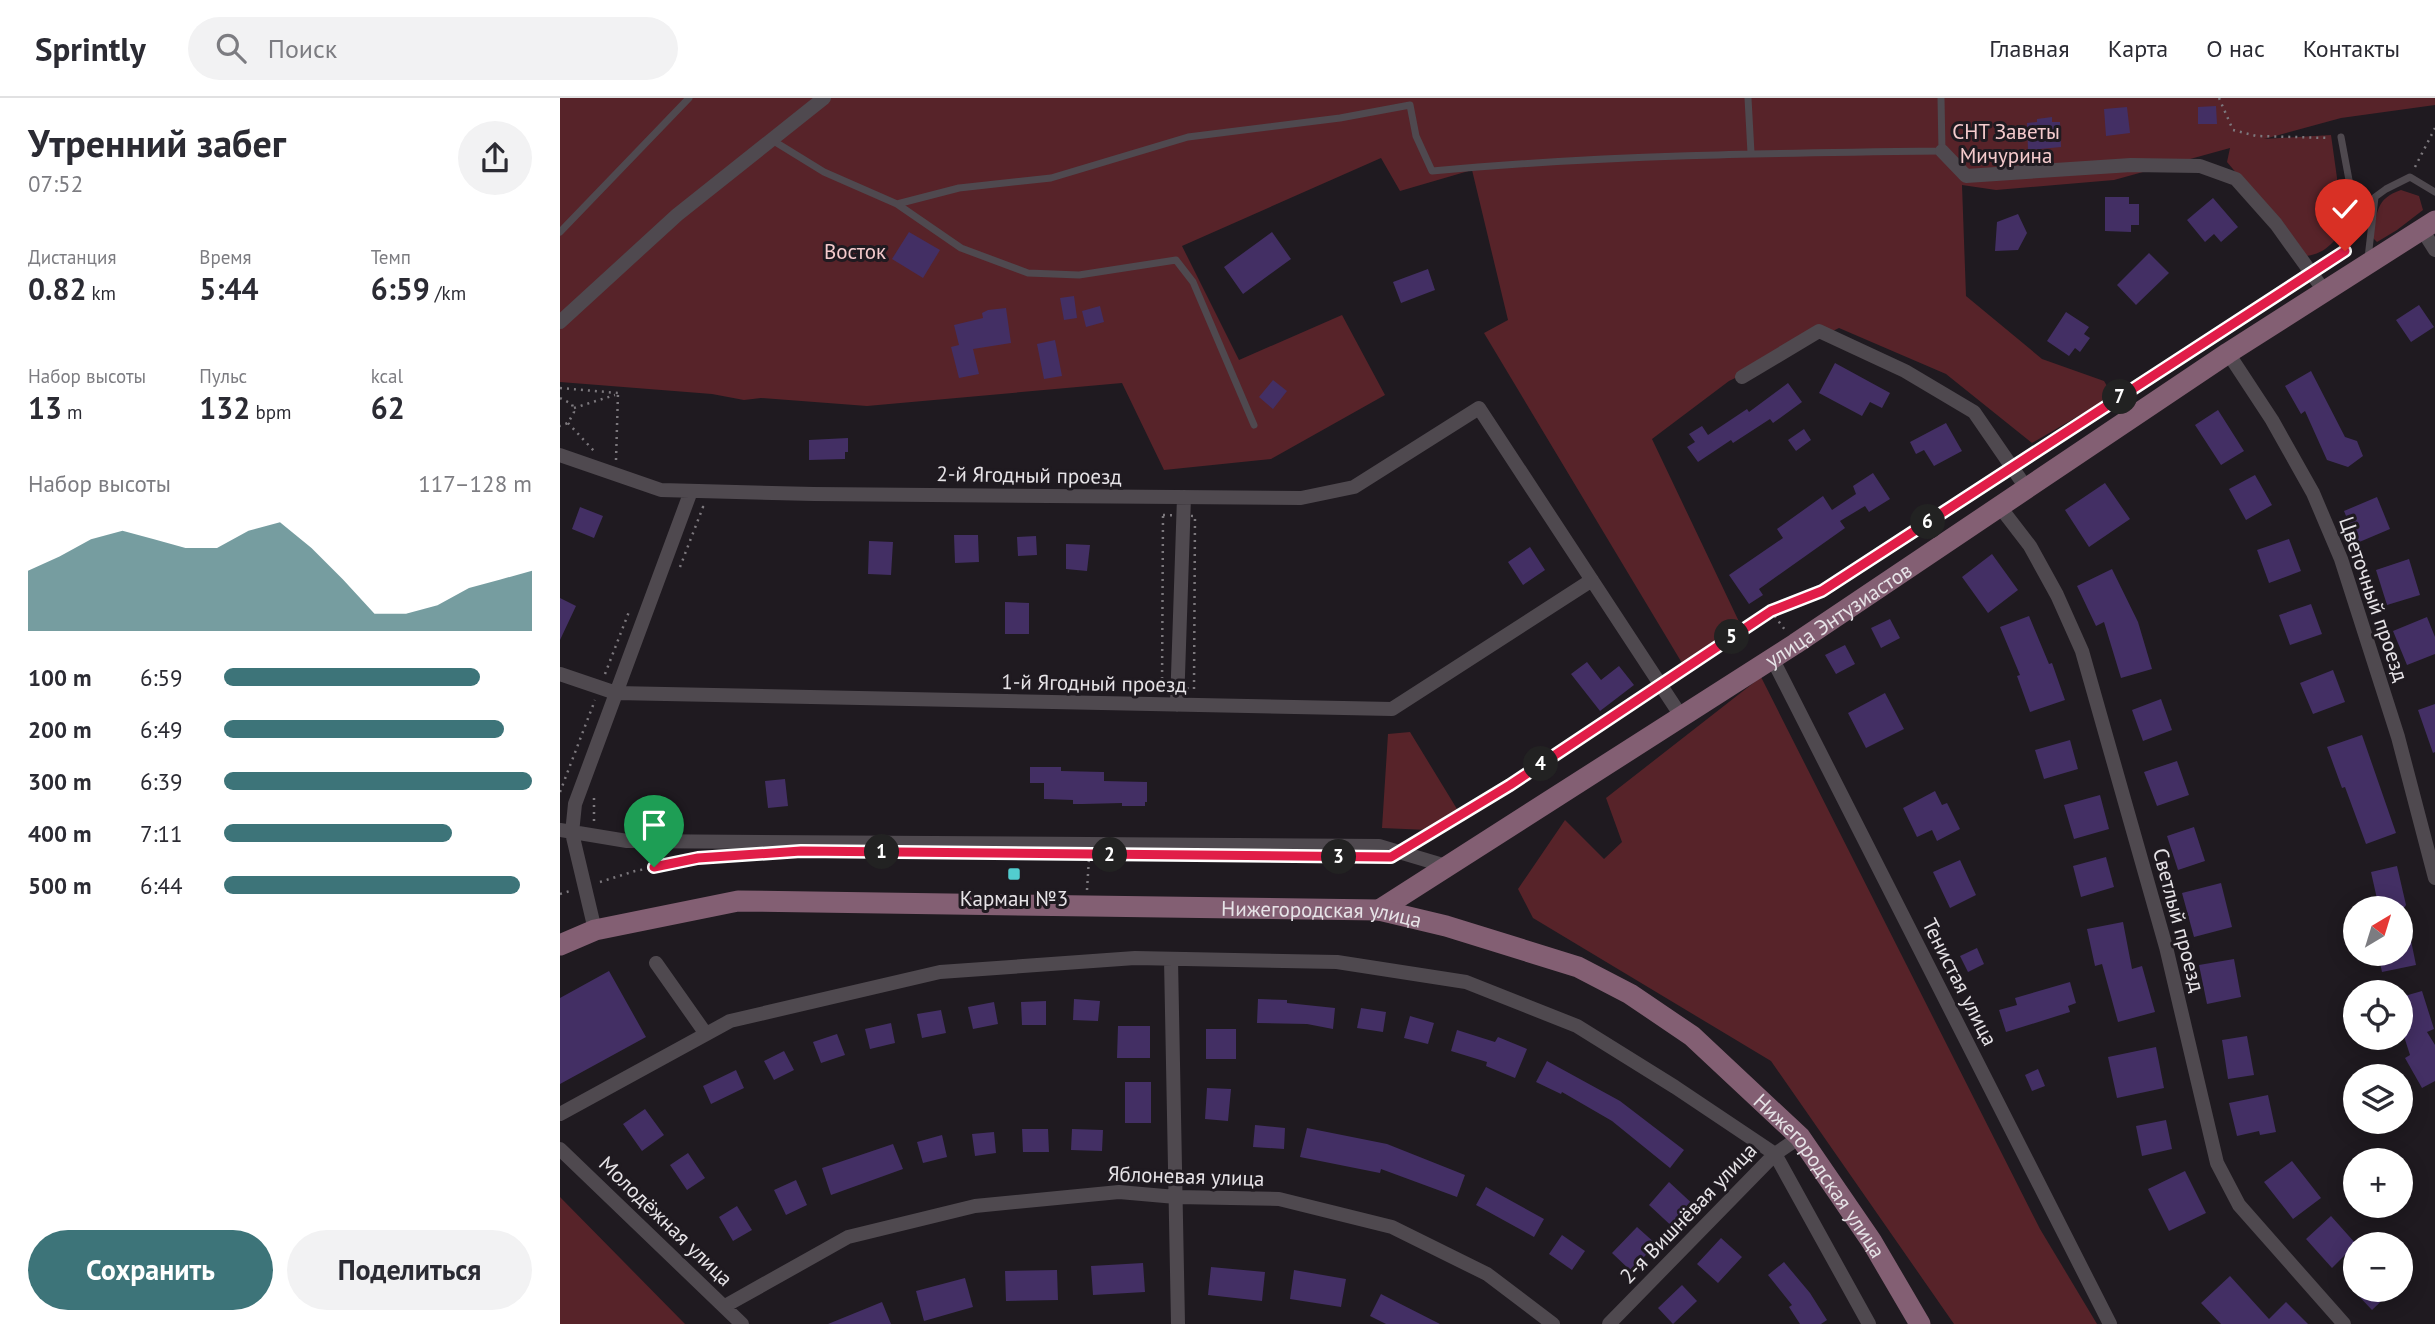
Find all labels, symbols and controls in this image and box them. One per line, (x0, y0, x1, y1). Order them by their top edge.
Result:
search box (188, 17, 678, 80)
text: Sprintly (35, 27, 146, 70)
icon: search (212, 29, 250, 67)
text: Поиск (268, 32, 337, 65)
text: Главная (1989, 33, 2070, 64)
text: Карта (2108, 33, 2168, 64)
text: О нас (2206, 33, 2265, 64)
text: Контакты (2303, 33, 2400, 64)
text: Утренний забег (28, 118, 286, 167)
park label: СНТ Заветы Мичурина (1952, 118, 2060, 169)
button: share (458, 121, 532, 195)
text: 07:52 (28, 169, 83, 198)
pin (2315, 179, 2375, 251)
icon: check (2326, 190, 2364, 228)
park label: Восток (824, 238, 886, 265)
text: Дистанция (28, 245, 116, 269)
text: Время (199, 245, 252, 269)
text: Темп (371, 245, 411, 269)
text: 0.82 (28, 269, 86, 308)
text: 5:44 (199, 269, 258, 308)
text: 6:59 (371, 269, 430, 308)
text: km (86, 281, 116, 305)
text: /km (430, 281, 466, 305)
text: Набор высоты (28, 364, 146, 388)
text: Пульс (199, 364, 247, 388)
text: kcal (371, 364, 403, 388)
pin: 7 (2102, 380, 2138, 414)
text: 7 (2114, 384, 2125, 408)
text: 13 (28, 388, 62, 427)
text: 132 (199, 388, 250, 427)
text: 62 (371, 388, 405, 427)
text: m (62, 400, 83, 424)
text: bpm (250, 400, 291, 424)
street label: 2-й Ягодный проезд (936, 460, 1122, 490)
text: Набор высоты (28, 469, 171, 498)
text: 117–128 m (418, 469, 532, 498)
pin: 6 (1910, 504, 1946, 540)
text: 6 (1922, 509, 1933, 533)
street label: Цветочный проезд (2333, 513, 2415, 685)
street label: улица Энтузиастов (1760, 556, 1917, 673)
pin: 5 (1714, 620, 1750, 654)
text: 5 (1726, 624, 1737, 648)
text: 100 m (28, 663, 91, 692)
text: 6:59 (140, 663, 183, 692)
street label: 1-й Ягодный проезд (1001, 668, 1187, 698)
text: 200 m (28, 715, 91, 744)
text: 6:49 (140, 715, 183, 744)
pin: 4 (1524, 746, 1558, 782)
text: 4 (1535, 751, 1546, 775)
text: 300 m (28, 767, 91, 796)
text: 6:39 (140, 767, 183, 796)
pin (624, 795, 684, 867)
icon: arrive (635, 806, 673, 844)
text: 400 m (28, 819, 91, 848)
text: 7:11 (140, 819, 183, 848)
pin: 1 (864, 834, 900, 870)
pin: 2 (1092, 838, 1128, 872)
text: 1 (876, 839, 887, 863)
pin: 3 (1322, 840, 1356, 874)
text: 2 (1104, 842, 1115, 866)
text: 3 (1333, 844, 1344, 868)
street label: Светлый проезд (2147, 845, 2211, 995)
marker: Карман №3 (1006, 866, 1022, 882)
text: 500 m (28, 871, 91, 900)
text: 6:44 (140, 871, 183, 900)
place label: Карман №3 (960, 885, 1068, 912)
street label: Нижегородская улица (1221, 894, 1425, 933)
north arrow (2343, 896, 2413, 966)
map controls (2343, 896, 2413, 1302)
street label: Тенистая улица (1916, 914, 2004, 1050)
button: locate (2343, 980, 2413, 1050)
button: layers (2343, 1064, 2413, 1134)
street label: Нижегородская улица (1748, 1087, 1892, 1263)
street label: 2-я Вишнёвая улица (1614, 1137, 1762, 1289)
button: + (2343, 1148, 2413, 1218)
street label: Молодёжная улица (593, 1150, 739, 1292)
street label: Яблоневая улица (1107, 1160, 1265, 1192)
button: Сохранить (28, 1230, 273, 1310)
button: Поделиться (287, 1230, 532, 1310)
button: − (2343, 1232, 2413, 1302)

